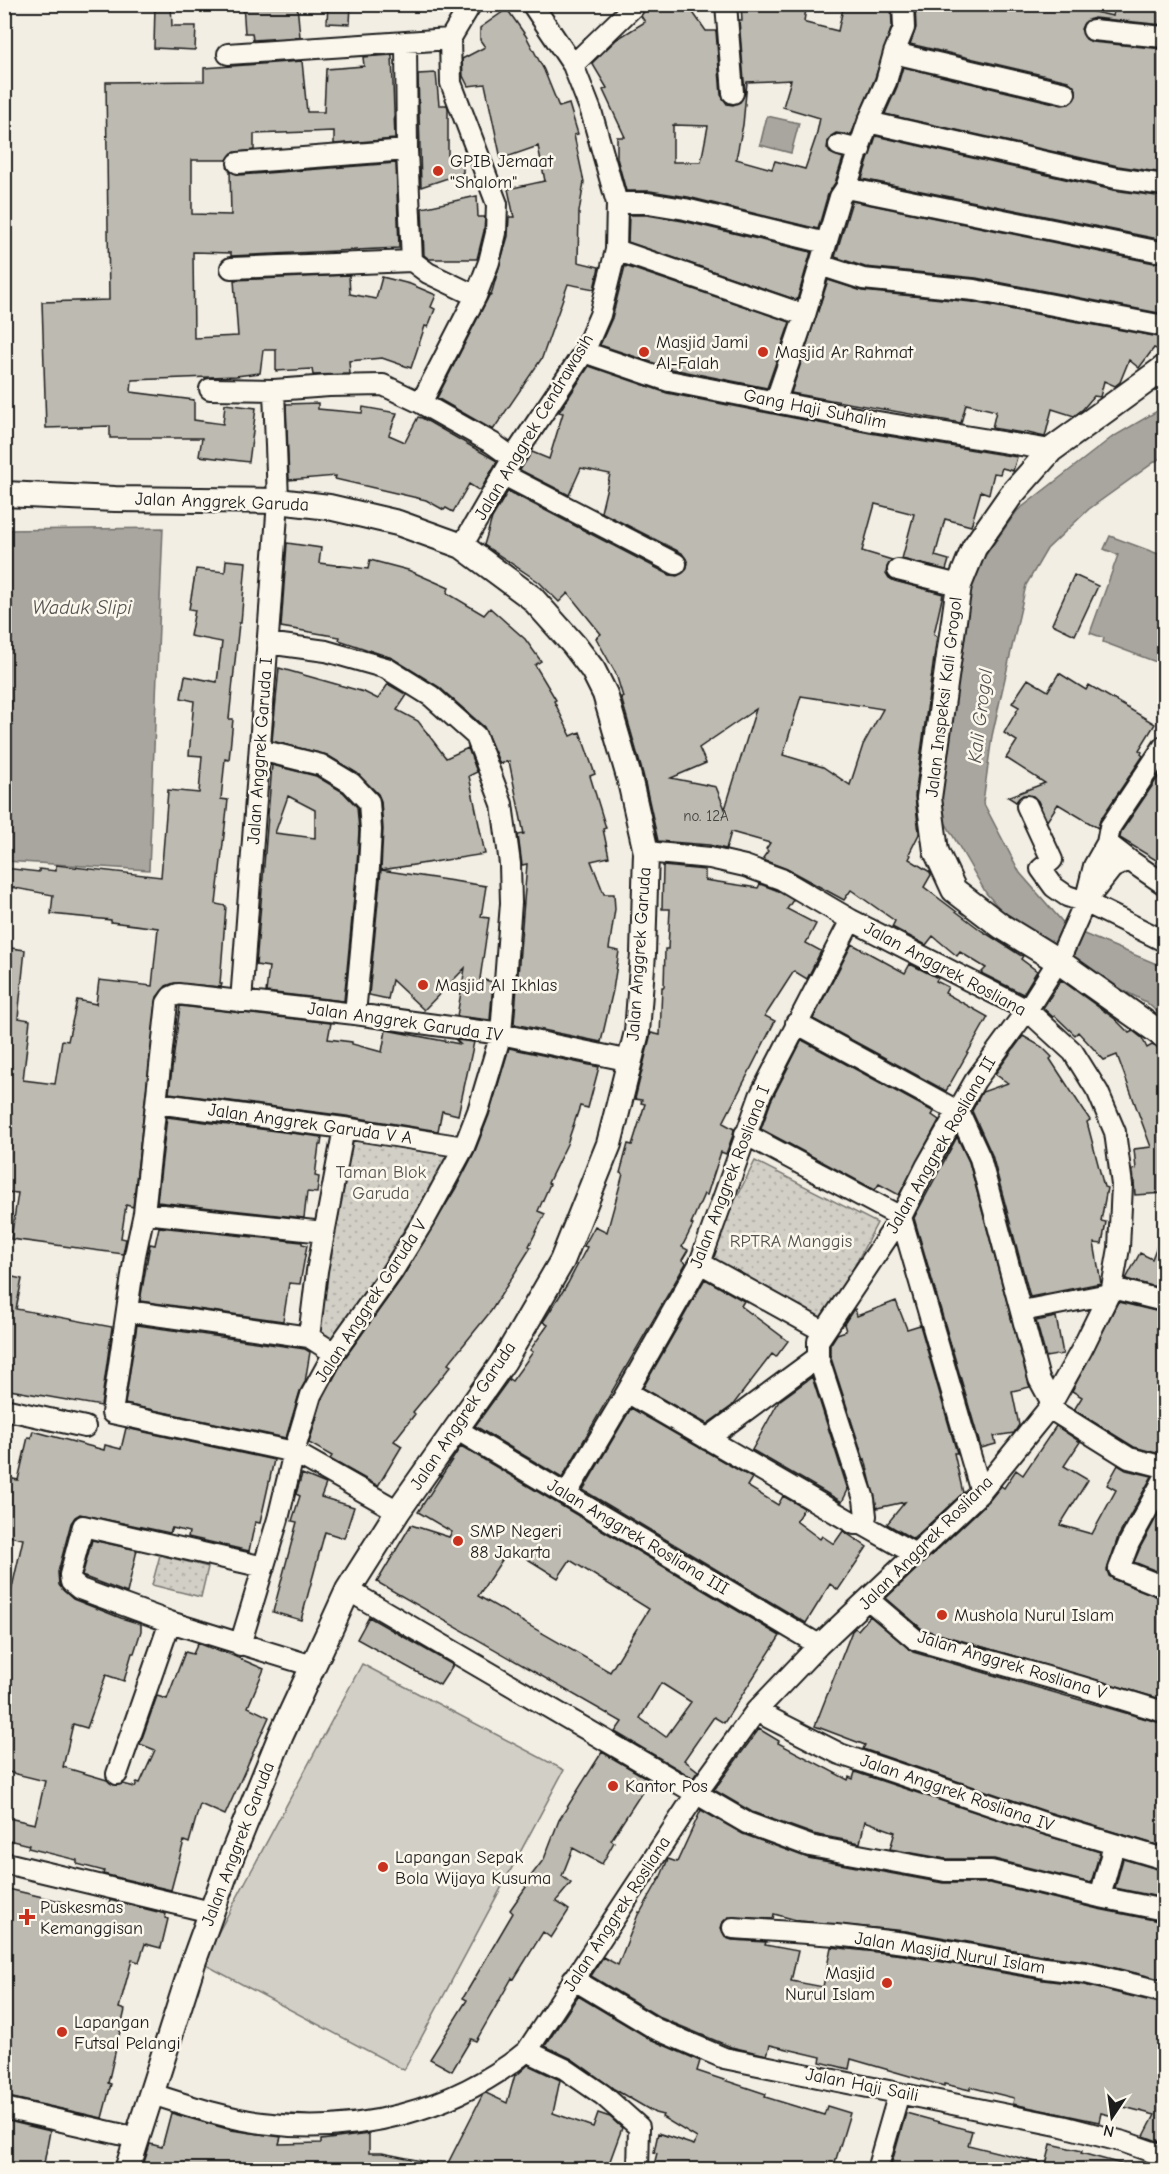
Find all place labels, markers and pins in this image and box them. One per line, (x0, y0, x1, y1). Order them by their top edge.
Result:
place label: GPIB Jemaat "Shalom" (450, 151, 554, 193)
marker: GPIB Jemaat "Shalom" (431, 164, 445, 178)
place label: Masjid Jami Al-Falah (656, 332, 748, 374)
place label: Masjid Ar Rahmat (775, 342, 914, 363)
marker: Masjid Jami Al-Falah (637, 345, 651, 359)
marker: Masjid Ar Rahmat (756, 345, 770, 359)
place label: Masjid Al Ikhlas (435, 975, 557, 996)
marker: Masjid Al Ikhlas (416, 978, 430, 992)
place label: SMP Negeri 88 Jakarta (470, 1521, 562, 1563)
marker: SMP Negeri 88 Jakarta (451, 1534, 465, 1548)
place label: Mushola Nurul Islam (954, 1605, 1114, 1626)
marker: Mushola Nurul Islam (935, 1608, 949, 1622)
place label: Kantor Pos (625, 1776, 708, 1797)
marker: Kantor Pos (606, 1779, 620, 1793)
place label: Lapangan Sepak Bola Wijaya Kusuma (395, 1847, 551, 1889)
marker: Lapangan Sepak Bola Wijaya Kusuma (376, 1860, 390, 1874)
place label: Puskesmas Kemanggisan (40, 1897, 143, 1939)
marker: Puskesmas Kemanggisan (18, 1908, 36, 1926)
place label: Masjid Nurul Islam (785, 1963, 875, 2005)
marker: Masjid Nurul Islam (880, 1976, 894, 1990)
place label: Lapangan Futsal Pelangi (74, 2012, 181, 2054)
marker: Lapangan Futsal Pelangi (55, 2025, 69, 2039)

